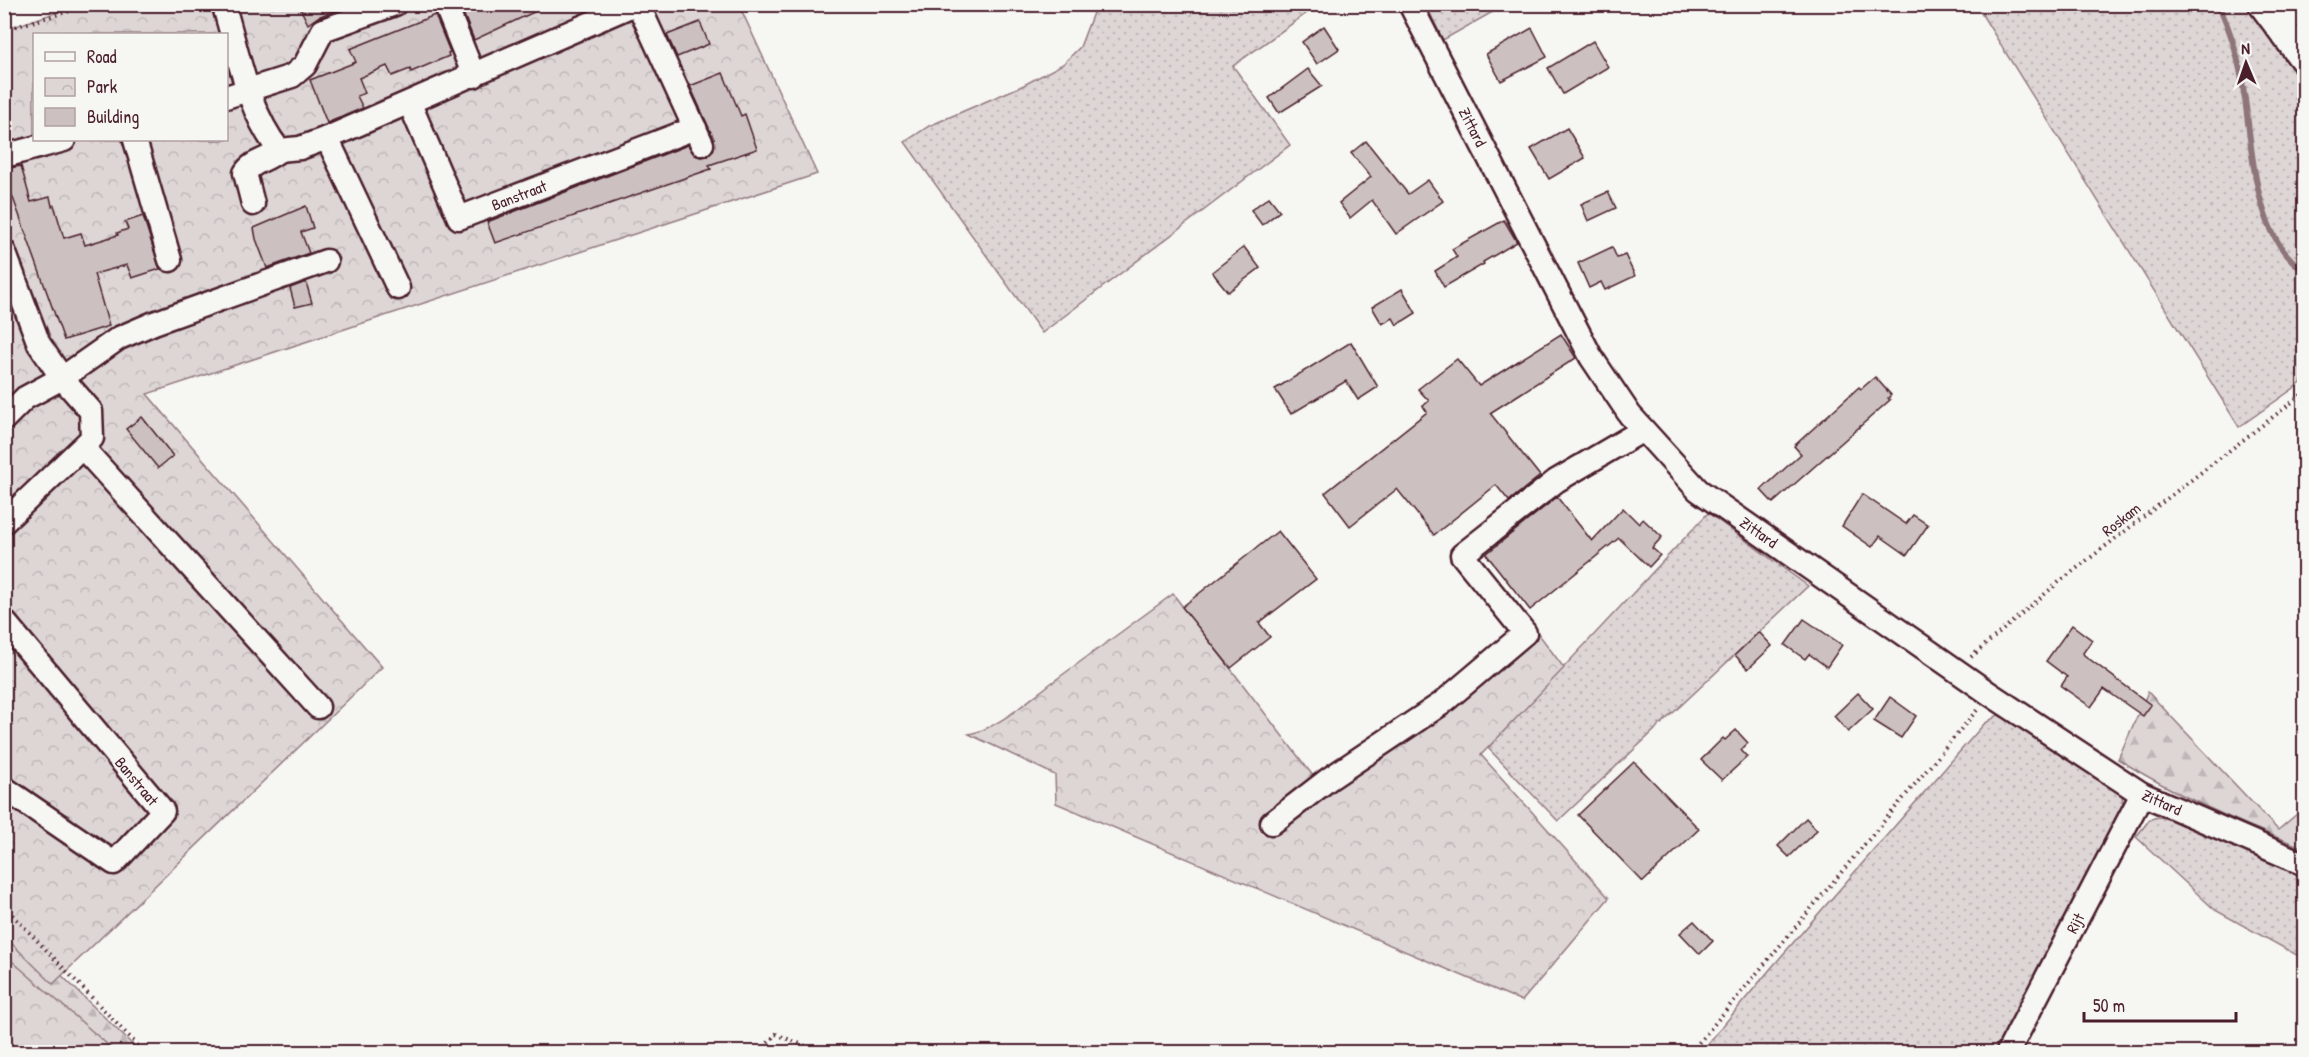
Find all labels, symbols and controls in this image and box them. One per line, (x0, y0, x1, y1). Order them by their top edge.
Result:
legend (33, 33, 228, 141)
north arrow (2216, 33, 2276, 93)
text: N (2241, 37, 2251, 59)
text: Road (87, 44, 117, 69)
text: Park (87, 74, 118, 99)
text: Building (87, 104, 139, 129)
street label: Zittard (1454, 104, 1492, 150)
street label: Banstraat (488, 174, 550, 216)
street label: Roskam (2097, 497, 2145, 541)
street label: Zittard (1736, 511, 1782, 553)
street label: Banstraat (110, 752, 164, 810)
street label: Zittard (2139, 784, 2185, 820)
street label: Rijt (2061, 909, 2090, 937)
scale bar (2084, 985, 2236, 1023)
text: 50 m (2093, 993, 2125, 1018)

